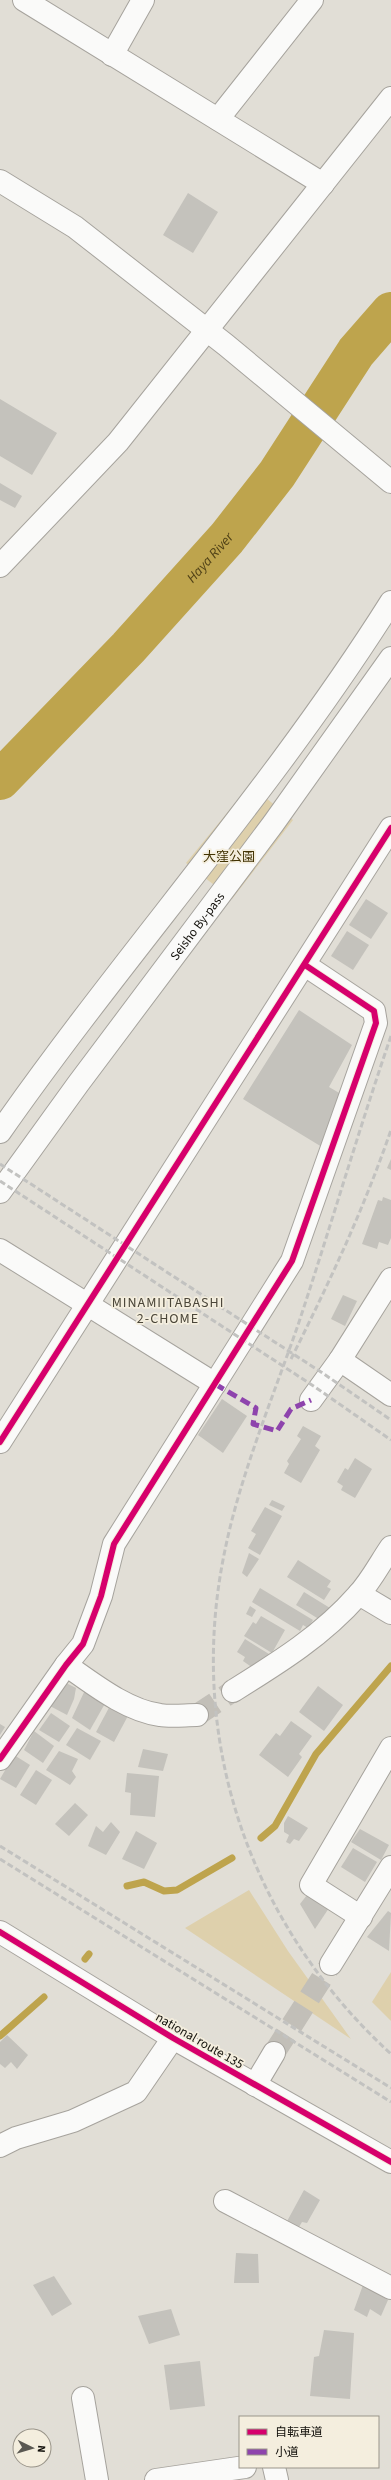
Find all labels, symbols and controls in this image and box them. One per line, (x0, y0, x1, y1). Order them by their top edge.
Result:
water label: Haya River (182, 528, 239, 588)
park label: 大窪公園 (203, 848, 255, 866)
street label: Seisho By-pass (166, 888, 229, 964)
district label: MINAMIITABASHI 2-CHOME (112, 1293, 224, 1329)
street label: national route 135 (152, 2008, 247, 2073)
legend (239, 2416, 379, 2468)
text: 自転車道 (275, 2424, 323, 2441)
north arrow (12, 2428, 52, 2468)
text: 小道 (275, 2444, 299, 2461)
text: N (34, 2445, 49, 2453)

